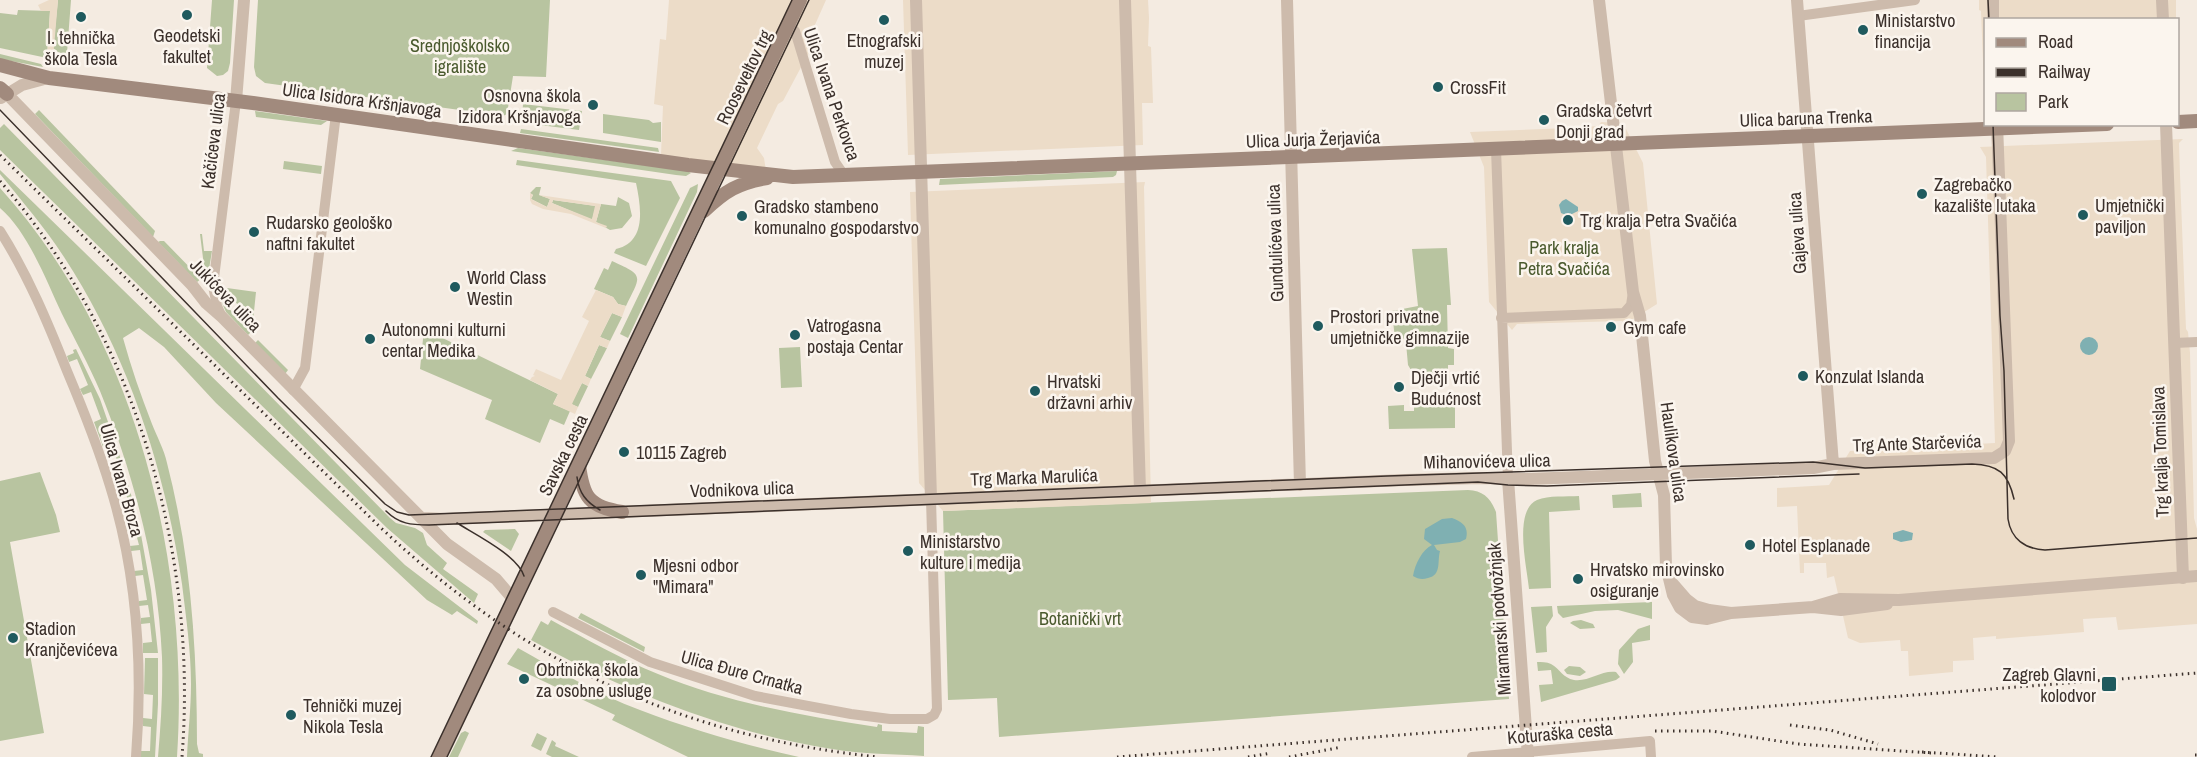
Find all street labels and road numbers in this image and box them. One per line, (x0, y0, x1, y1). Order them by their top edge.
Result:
street label: Ulica Ivana Perkovca (797, 24, 867, 164)
street label: Rooseveltov trg (710, 25, 778, 129)
street label: Ulica Isidora Kršnjavoga (281, 76, 443, 124)
street label: Kačićeva ulica (195, 92, 231, 190)
street label: Ulica baruna Trenka (1739, 103, 1873, 133)
street label: Ulica Jurja Žerjavića (1245, 124, 1381, 154)
street label: Gundulićeva ulica (1260, 184, 1290, 302)
street label: Gajeva ulica (1782, 191, 1812, 275)
street label: Jukićeva ulica (185, 253, 267, 337)
street label: Trg kralja Tomislava (2145, 386, 2175, 518)
street label: Haulikova ulica (1655, 400, 1693, 504)
street label: Savska cesta (533, 410, 593, 500)
street label: Ulica Ivana Broza (94, 421, 150, 539)
street label: Trg Ante Starčevića (1852, 428, 1982, 458)
street label: Mihanovićeva ulica (1423, 447, 1551, 475)
street label: Trg Marka Marulića (970, 462, 1098, 492)
street label: Vodnikova ulica (689, 475, 795, 503)
street label: Miramarski podvožnjak (1481, 541, 1517, 696)
street label: Ulica Đure Crnatka (678, 644, 806, 700)
street label: Koturaška cesta (1506, 716, 1614, 750)

